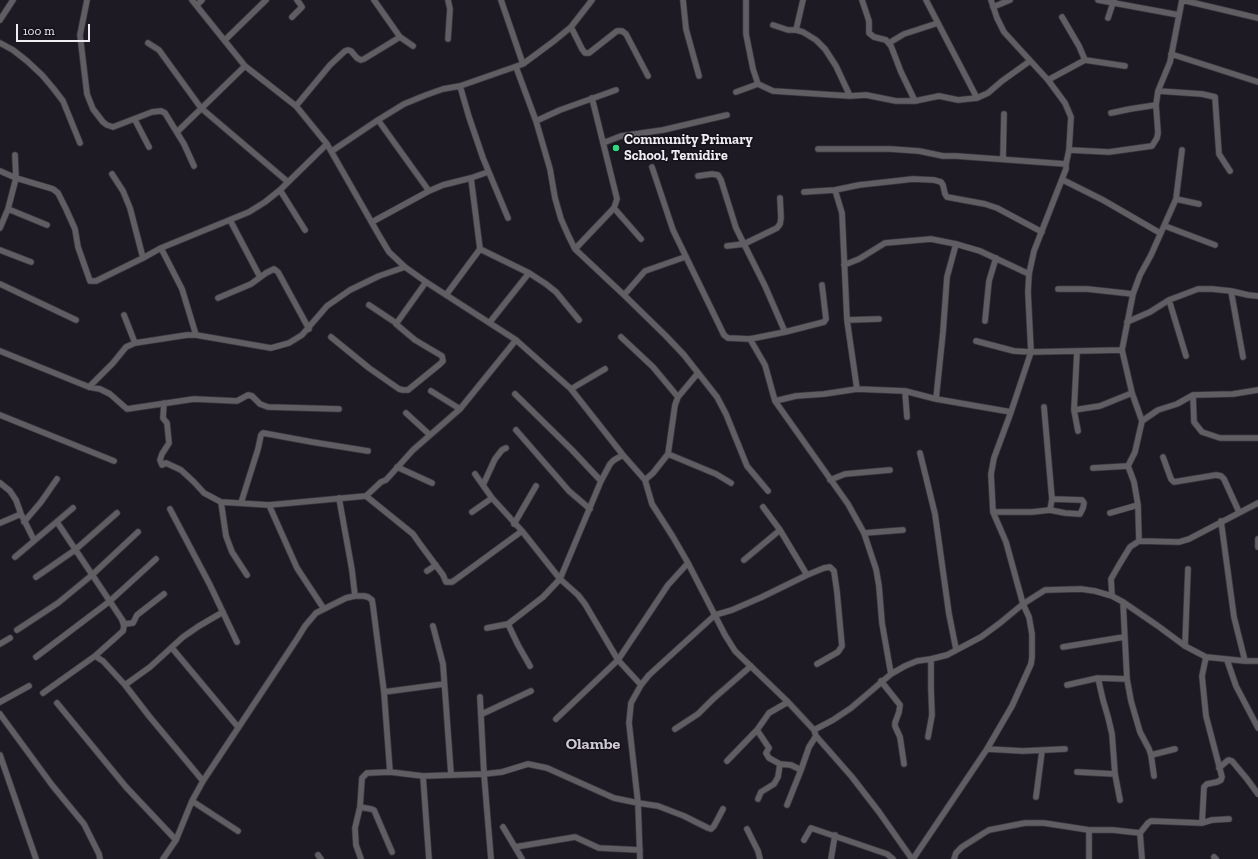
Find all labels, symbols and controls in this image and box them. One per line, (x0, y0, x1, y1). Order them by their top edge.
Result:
scale bar (18, 16, 92, 42)
text: 100 m (23, 24, 55, 38)
place label: Community Primary School, Temidire (624, 132, 753, 164)
marker: Community Primary School, Temidire (611, 143, 621, 153)
district label: Olambe (566, 734, 620, 754)

